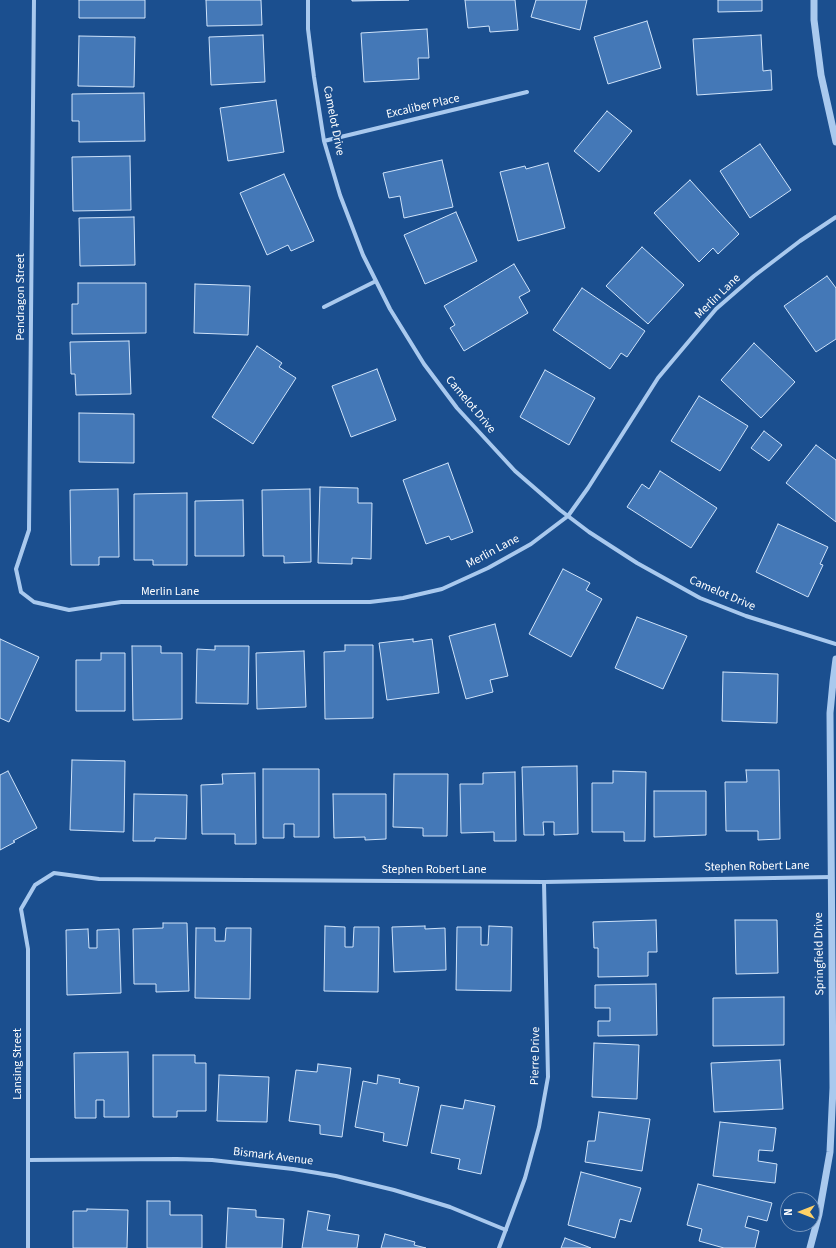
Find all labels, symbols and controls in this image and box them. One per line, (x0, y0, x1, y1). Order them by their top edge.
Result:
street label: Camelot Drive (319, 85, 347, 157)
street label: Excaliber Place (385, 92, 461, 122)
street label: Pendragon Street (14, 253, 28, 341)
street label: Merlin Lane (692, 272, 744, 322)
street label: Camelot Drive (442, 373, 498, 437)
street label: Merlin Lane (464, 532, 522, 572)
street label: Camelot Drive (687, 574, 757, 614)
street label: Merlin Lane (141, 585, 199, 599)
street label: Stephen Robert Lane (704, 859, 810, 875)
street label: Stephen Robert Lane (382, 863, 486, 877)
street label: Springfield Drive (812, 912, 828, 996)
street label: Pierre Drive (528, 1027, 544, 1085)
street label: Lansing Street (11, 1028, 25, 1100)
street label: Bismark Avenue (232, 1145, 314, 1169)
north arrow (780, 1192, 820, 1232)
text: N (781, 1208, 796, 1216)

